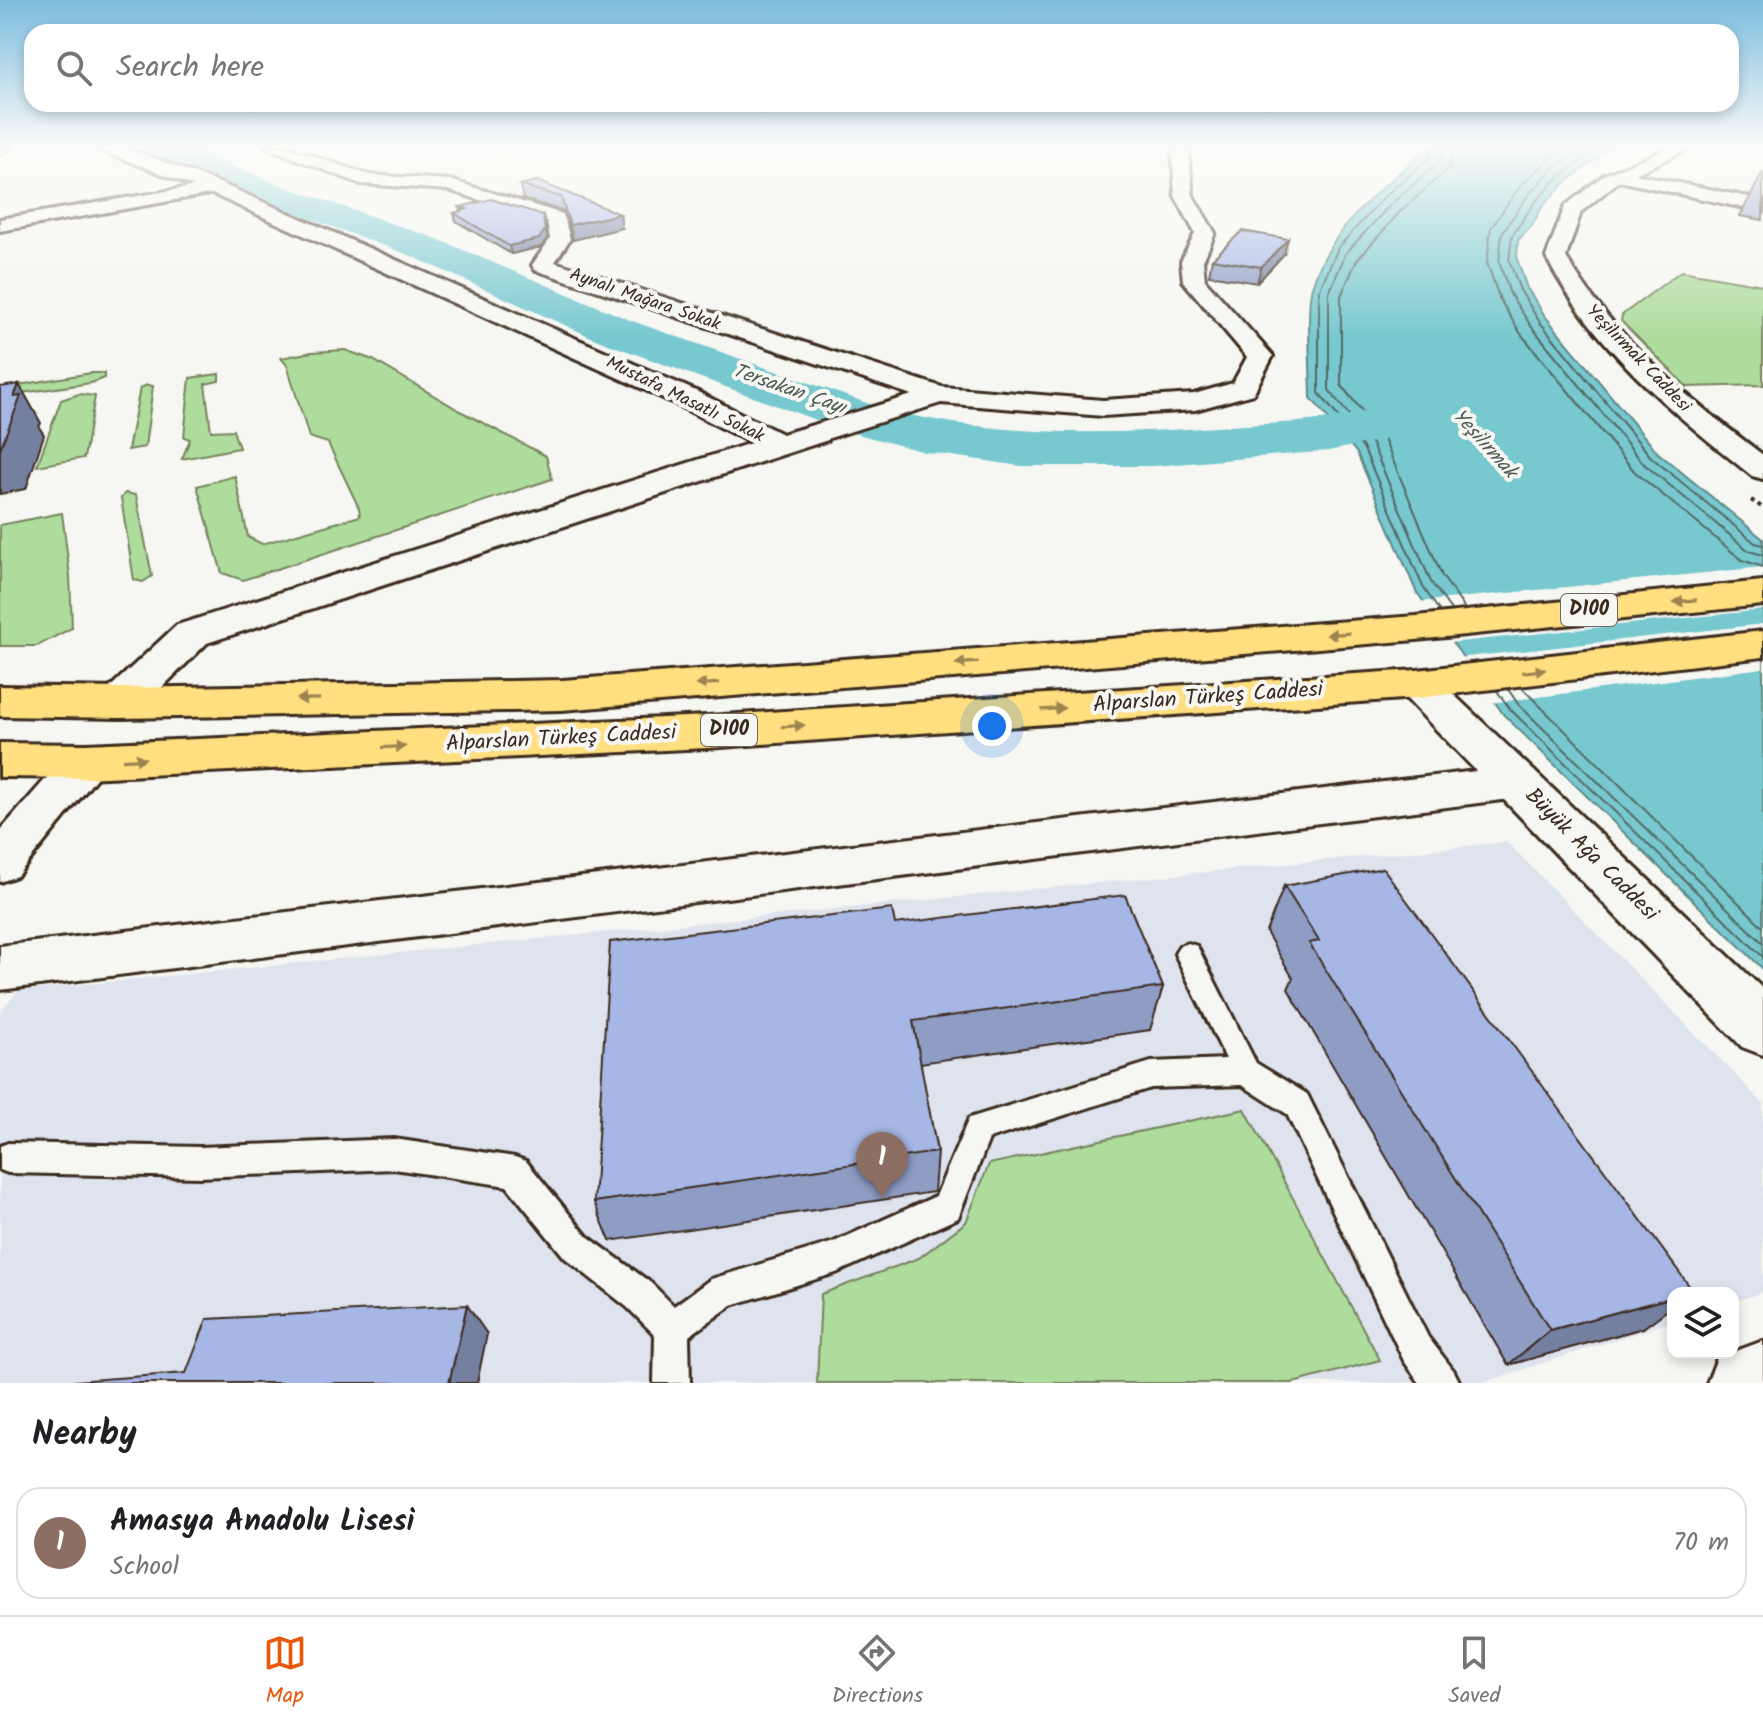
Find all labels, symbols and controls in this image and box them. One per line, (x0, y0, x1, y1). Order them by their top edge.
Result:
search box (24, 24, 1739, 112)
text: Search here (116, 44, 264, 92)
icon: search (52, 46, 96, 90)
street label: Aynalı Mağara Sokak (566, 261, 725, 340)
street label: Yeşilırmak Caddesi (1579, 298, 1698, 420)
street label: Mustafa Masatlı Sokak (601, 349, 770, 451)
water label: Tersakan Çayı (728, 356, 852, 425)
water label: Yeşilırmak (1444, 402, 1526, 488)
road number: D100 (1561, 594, 1617, 626)
one-way arrow (1672, 594, 1697, 607)
one-way arrow (1325, 628, 1350, 641)
one-way arrow (954, 657, 979, 670)
one-way arrow (1522, 664, 1547, 677)
street label: Alparslan Türkeş Caddesi (1092, 672, 1325, 723)
one-way arrow (695, 678, 720, 691)
one-way arrow (295, 693, 320, 706)
one-way arrow (1040, 702, 1065, 715)
your location (972, 706, 1012, 746)
road number: D100 (701, 714, 757, 746)
street label: Alparslan Türkeş Caddesi (445, 715, 678, 763)
one-way arrow (781, 719, 806, 732)
one-way arrow (382, 740, 407, 753)
one-way arrow (122, 752, 147, 765)
street label: Büyük Ağa Caddesi (1516, 780, 1667, 931)
pin: 1 (856, 1132, 908, 1198)
map controls (1667, 1287, 1739, 1359)
button: layers (1667, 1287, 1739, 1359)
text: Nearby (32, 1408, 137, 1462)
text: Amasya Anadolu Lisesi (110, 1498, 415, 1546)
text: 1 (56, 1522, 64, 1564)
text: 70 m (1673, 1522, 1729, 1564)
text: School (110, 1546, 179, 1588)
tab: Map (263, 1631, 307, 1714)
tab: Directions (832, 1631, 923, 1714)
tab: Saved (1448, 1631, 1500, 1714)

